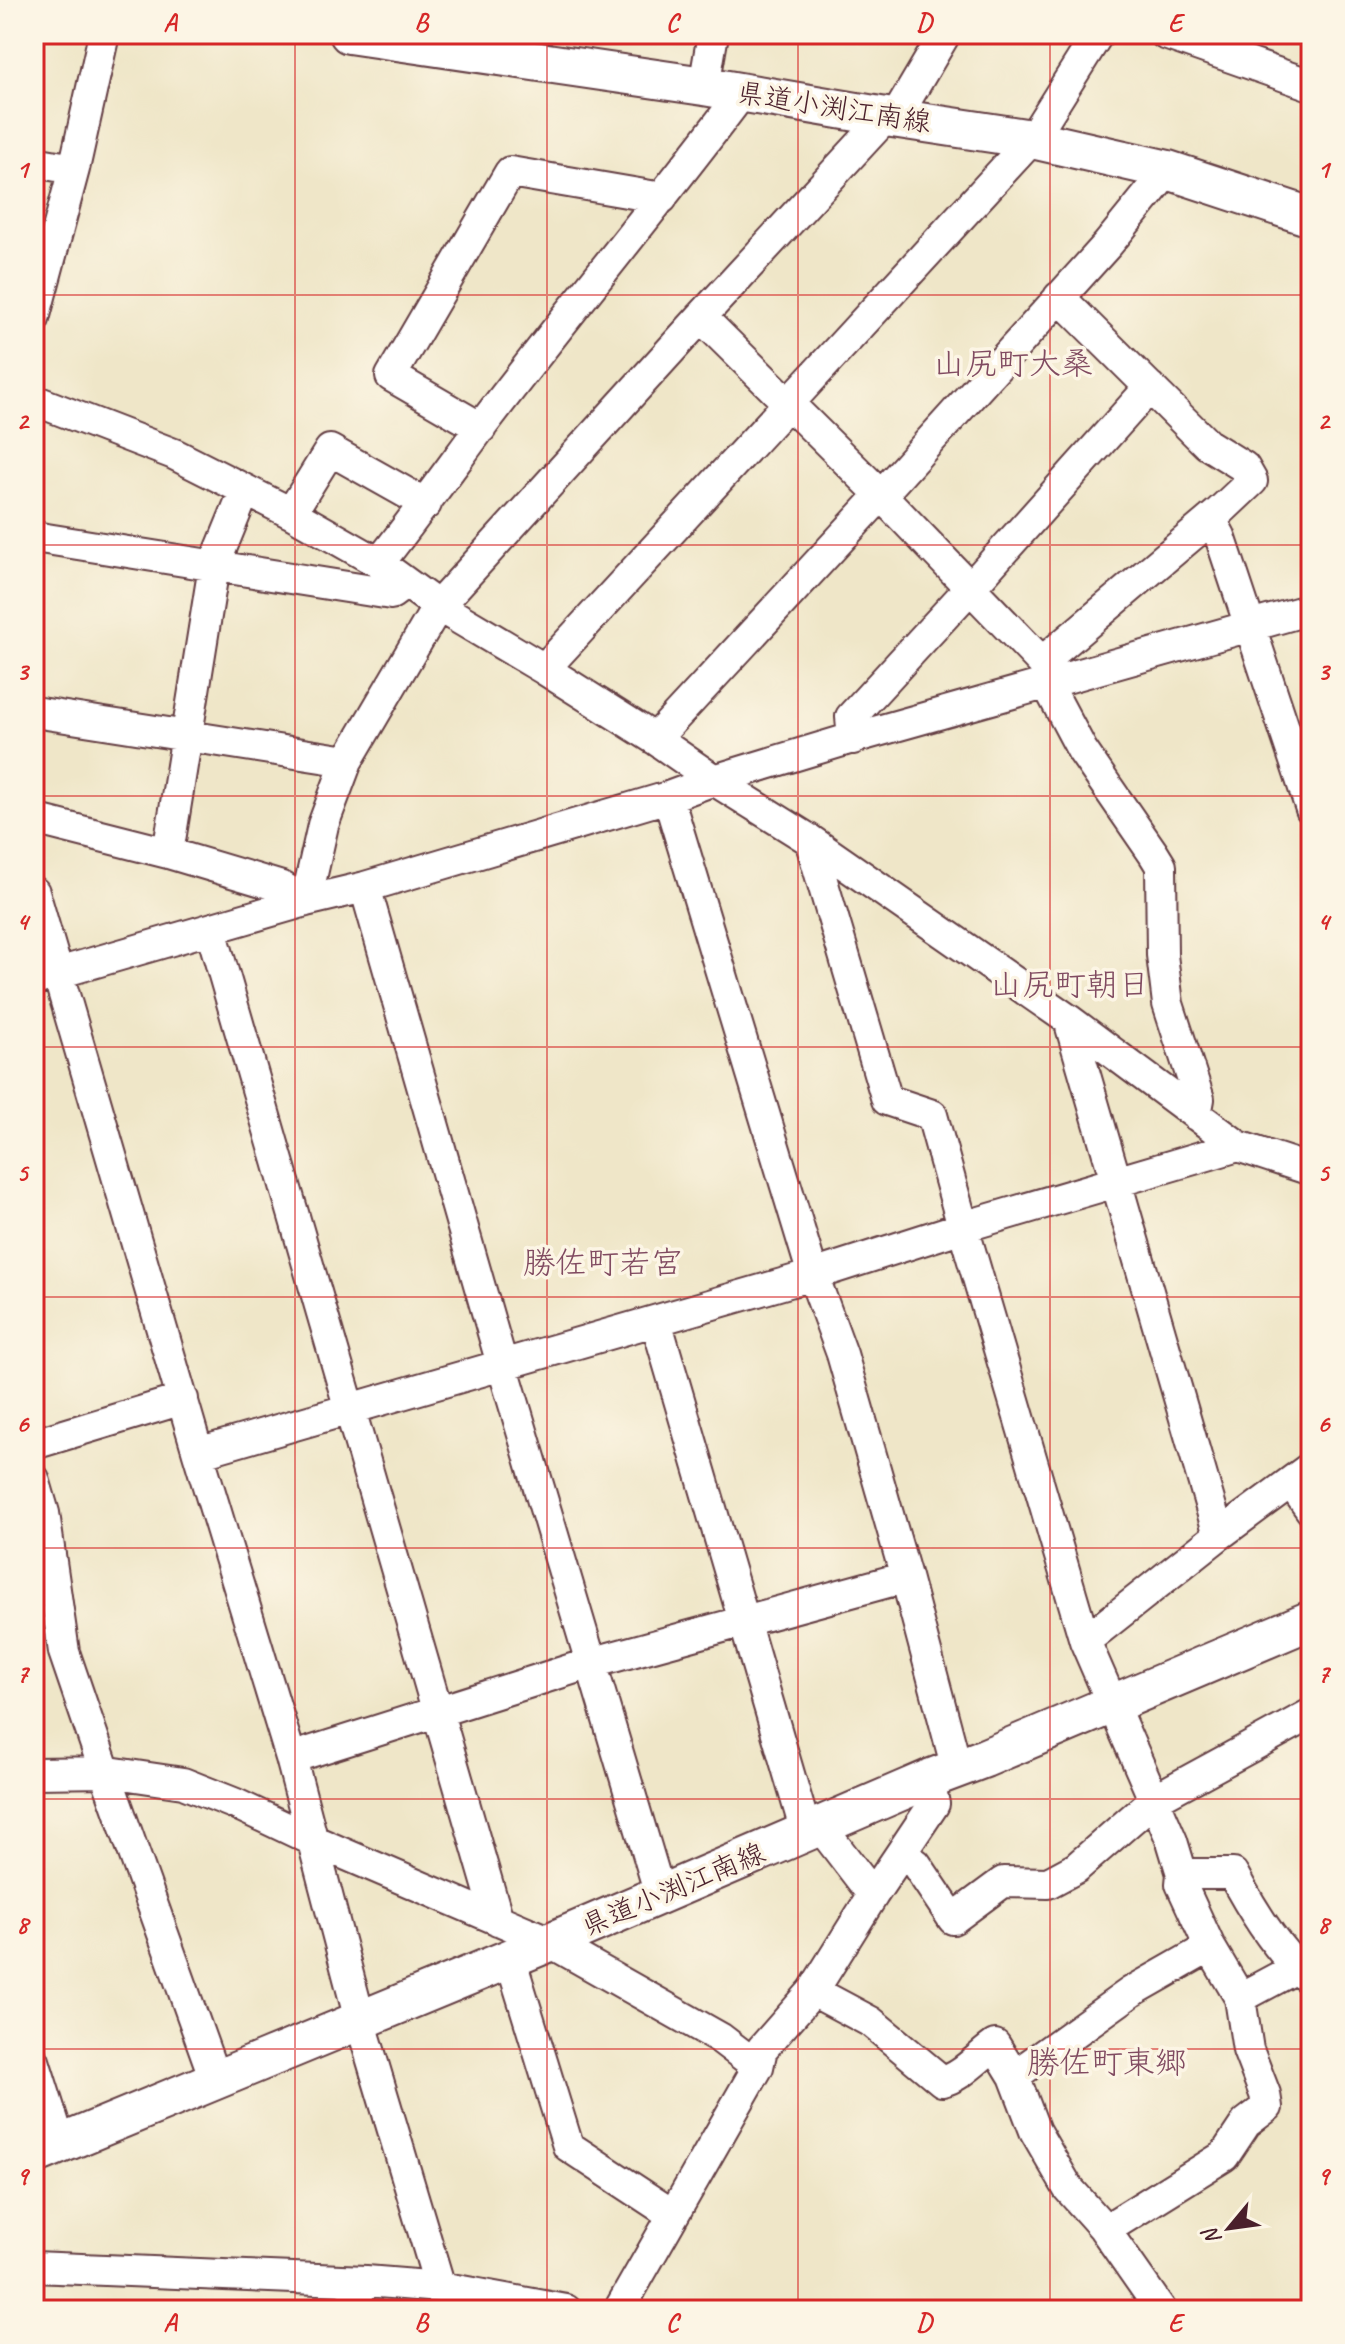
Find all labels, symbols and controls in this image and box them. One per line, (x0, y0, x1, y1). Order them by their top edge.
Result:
text: A (163, 6, 178, 39)
text: B (414, 6, 430, 39)
text: C (666, 6, 682, 39)
text: D (916, 6, 934, 39)
text: E (1168, 6, 1186, 39)
street label: 県道小渕江南線 (734, 74, 934, 140)
text: 1 (16, 153, 31, 186)
text: 1 (1317, 153, 1332, 186)
district label: 山尻町大桑 (933, 343, 1093, 384)
text: 2 (16, 404, 30, 437)
text: 2 (1317, 404, 1331, 437)
text: 3 (16, 655, 30, 688)
text: 3 (1317, 655, 1331, 688)
text: 4 (16, 905, 31, 938)
text: 4 (1317, 905, 1332, 938)
district label: 山尻町朝日 (990, 964, 1150, 1005)
text: 5 (16, 1156, 30, 1189)
text: 5 (1317, 1156, 1331, 1189)
district label: 勝佐町若宮 (523, 1242, 683, 1283)
text: 6 (16, 1407, 30, 1440)
text: 6 (1317, 1407, 1331, 1440)
text: 7 (16, 1657, 30, 1690)
text: 7 (1317, 1657, 1331, 1690)
street label: 県道小渕江南線 (576, 1835, 770, 1943)
text: 8 (16, 1908, 31, 1941)
text: 8 (1317, 1908, 1332, 1941)
district label: 勝佐町東郷 (1027, 2042, 1187, 2083)
text: 9 (16, 2159, 30, 2192)
text: 9 (1317, 2159, 1331, 2192)
north arrow (1189, 2188, 1269, 2268)
text: N (1195, 2222, 1228, 2250)
text: A (163, 2306, 178, 2339)
text: B (414, 2306, 430, 2339)
text: C (666, 2306, 682, 2339)
text: D (916, 2306, 934, 2339)
text: E (1168, 2306, 1186, 2339)

